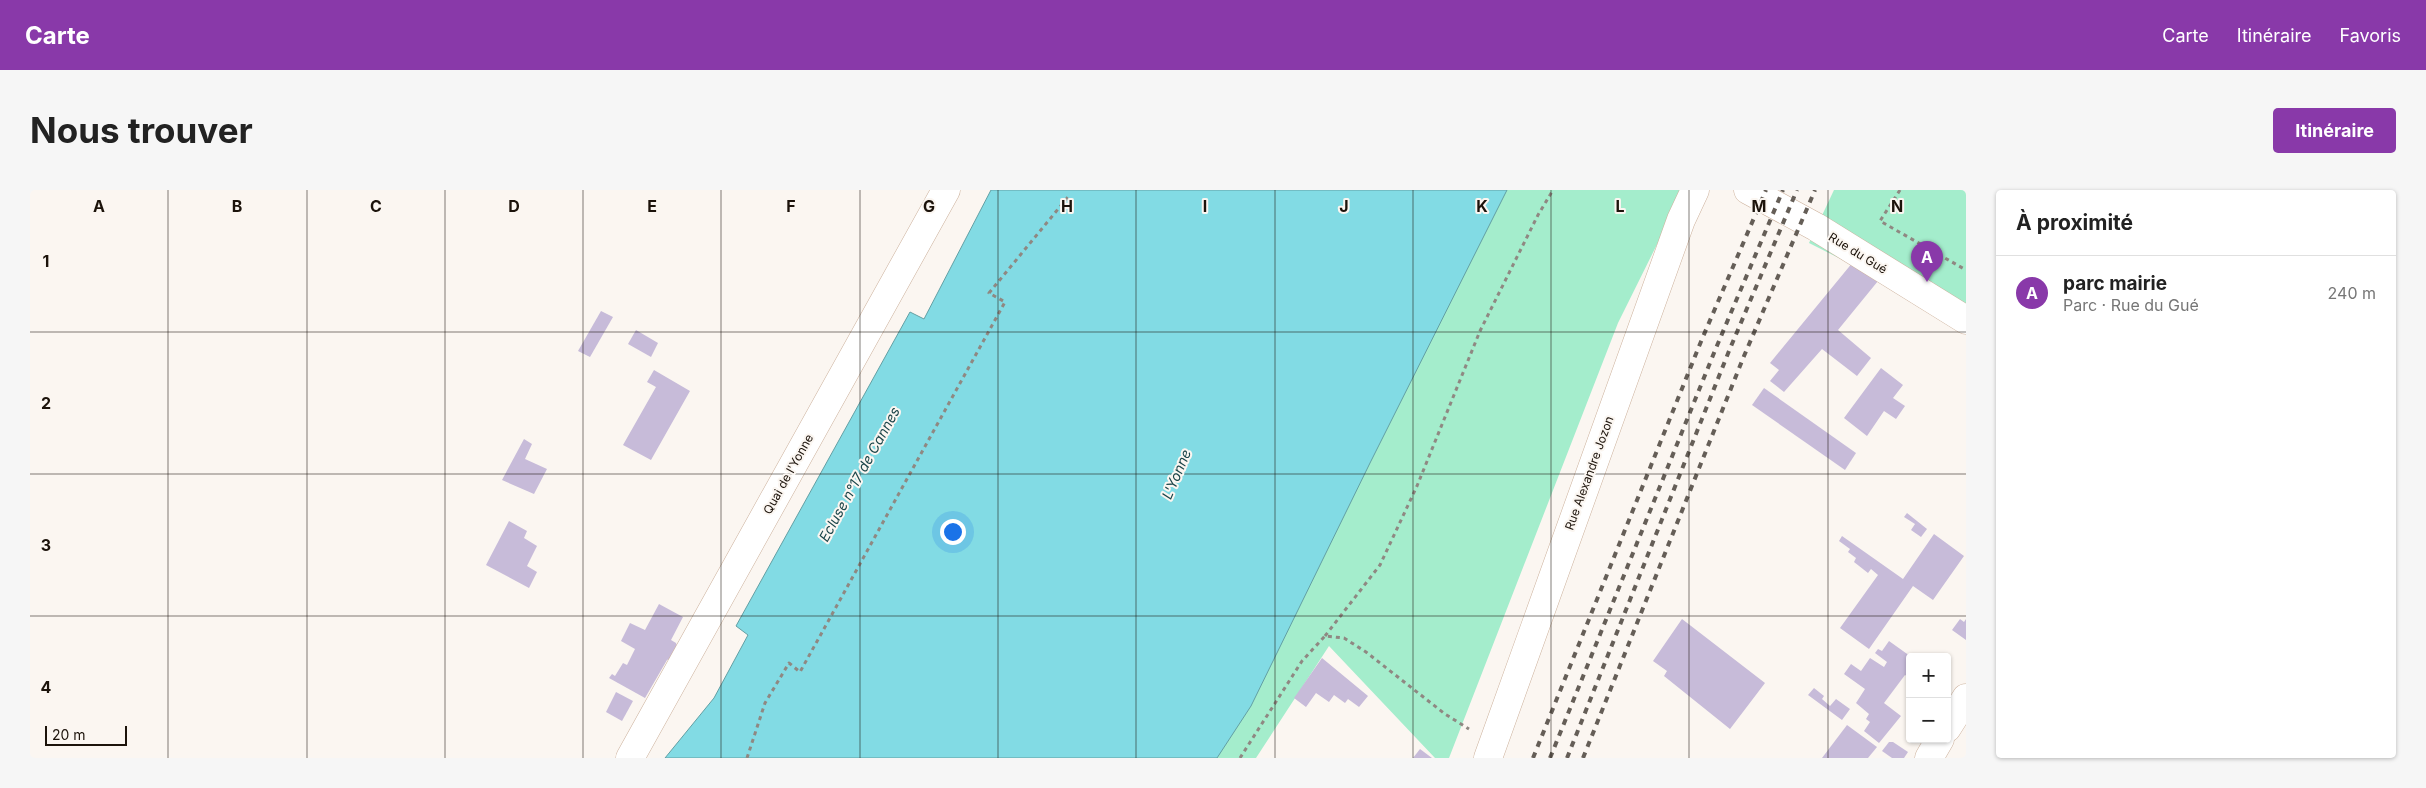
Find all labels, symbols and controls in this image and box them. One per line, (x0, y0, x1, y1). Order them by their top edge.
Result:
text: Carte (25, 21, 90, 50)
text: Carte (2162, 25, 2209, 46)
text: Itinéraire (2237, 25, 2311, 46)
text: Favoris (2339, 25, 2401, 46)
button: Itinéraire (2273, 108, 2396, 153)
text: Nous trouver (30, 109, 253, 151)
text: A (93, 196, 105, 216)
text: B (232, 196, 242, 216)
text: C (370, 196, 382, 216)
text: D (508, 196, 520, 216)
text: E (647, 196, 657, 216)
text: F (786, 196, 796, 216)
text: G (923, 196, 935, 216)
text: H (1061, 196, 1073, 216)
text: I (1203, 196, 1207, 216)
text: J (1339, 196, 1349, 216)
text: K (1476, 196, 1488, 216)
text: L (1615, 196, 1625, 216)
text: M (1752, 196, 1766, 216)
text: N (1891, 196, 1903, 216)
text: À proximité (2016, 210, 2133, 235)
street label: Rue du Gué (1826, 229, 1890, 277)
pin: A (1911, 241, 1943, 282)
text: 1 (43, 251, 49, 271)
text: parc mairie (2063, 272, 2167, 295)
text: A (2026, 283, 2038, 303)
text: 240 m (2328, 283, 2376, 303)
text: Parc · Rue du Gué (2063, 295, 2199, 315)
text: 2 (41, 393, 51, 413)
water label: Ecluse n°17 de Cannes (815, 404, 903, 544)
street label: Rue Alexandre Jozon (1561, 414, 1617, 532)
street label: Quai de l'Yonne (760, 431, 816, 517)
water label: L'Yonne (1158, 447, 1194, 501)
your location (940, 519, 966, 545)
text: 3 (41, 535, 51, 555)
map controls (1906, 653, 1951, 743)
button: + (1906, 653, 1951, 698)
text: 4 (41, 677, 52, 697)
button: − (1906, 698, 1951, 743)
scale bar (45, 723, 128, 746)
text: 20 m (52, 726, 86, 743)

